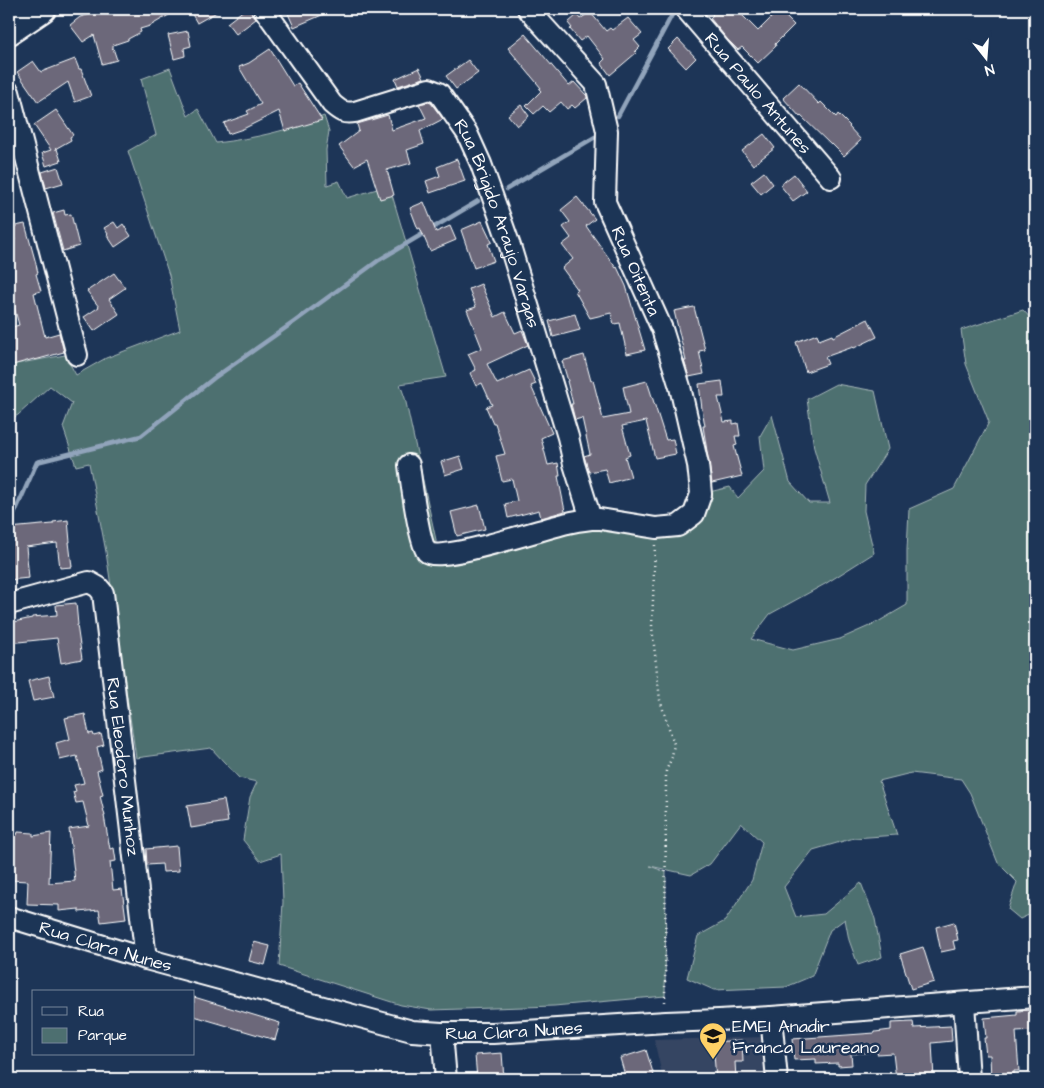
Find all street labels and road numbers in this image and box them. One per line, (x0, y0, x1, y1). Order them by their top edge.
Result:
street label: Rua Paulo Antunes (699, 27, 817, 160)
street label: Rua Brigido Araujo Vargas (448, 114, 546, 331)
street label: Rua Oitenta (605, 222, 666, 320)
street label: Rua Eleodoro Munhoz (100, 676, 146, 857)
street label: Rua Clara Nunes (36, 915, 175, 978)
street label: Rua Clara Nunes (445, 1015, 584, 1046)

